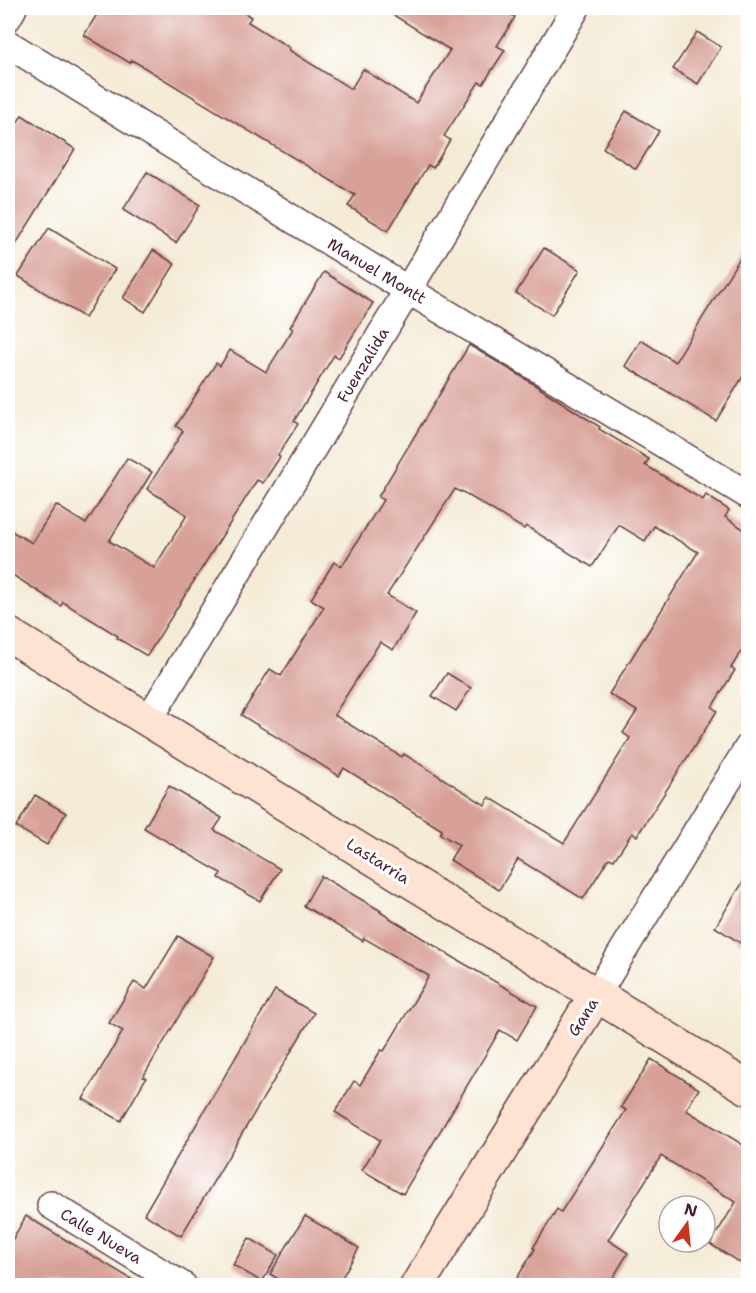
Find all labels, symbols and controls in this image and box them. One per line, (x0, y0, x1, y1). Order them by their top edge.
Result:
street label: Manuel Montt (324, 233, 430, 309)
street label: Fuenzalida (332, 323, 394, 406)
street label: Lastarria (342, 833, 414, 889)
street label: Gana (563, 994, 603, 1040)
north arrow (657, 1194, 717, 1254)
text: N (682, 1198, 700, 1222)
street label: Calle Nueva (56, 1203, 146, 1269)

